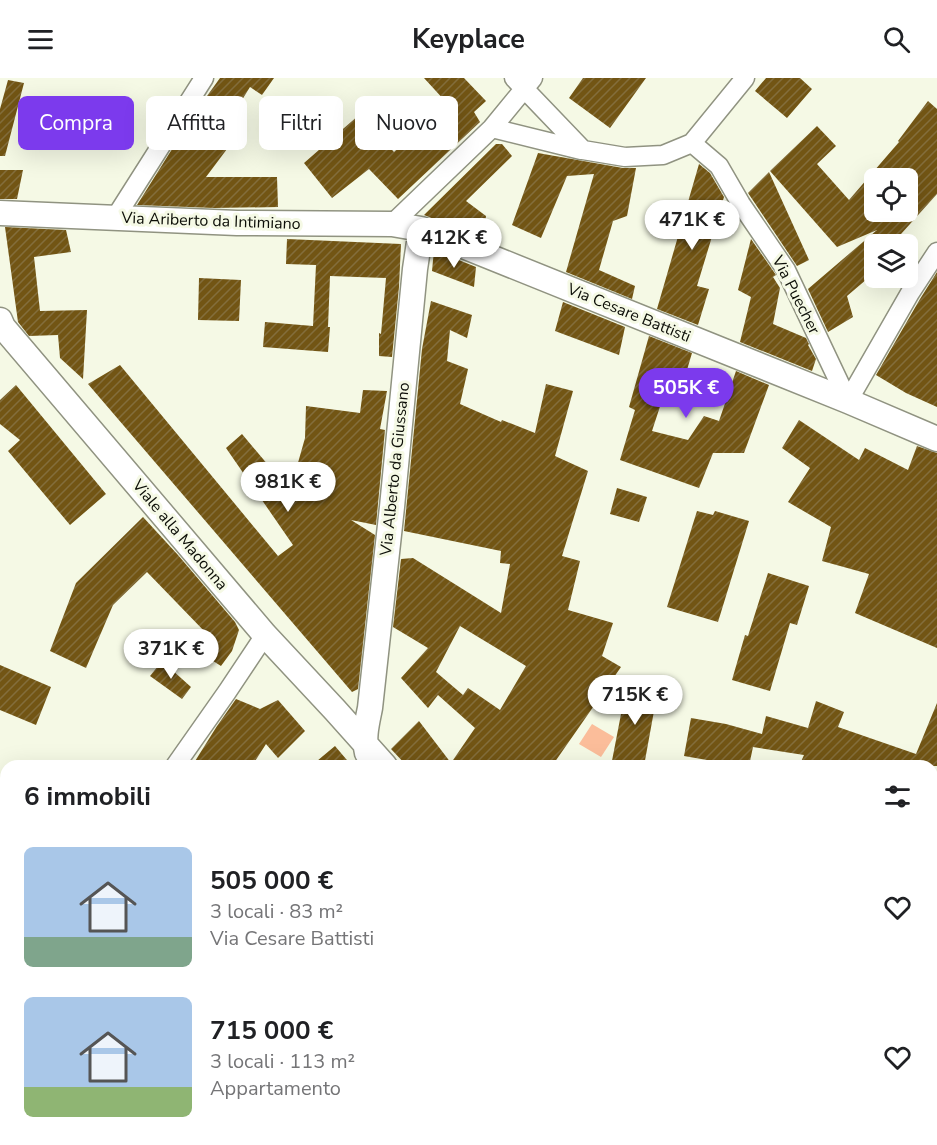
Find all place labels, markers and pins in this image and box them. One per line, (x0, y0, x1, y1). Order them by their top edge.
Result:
pin: 471K € (643, 200, 741, 251)
pin: 412K € (405, 218, 503, 269)
pin: 505K € (637, 368, 735, 419)
pin: 981K € (239, 462, 337, 513)
pin: 371K € (122, 629, 220, 680)
pin: 715K € (586, 675, 684, 726)

